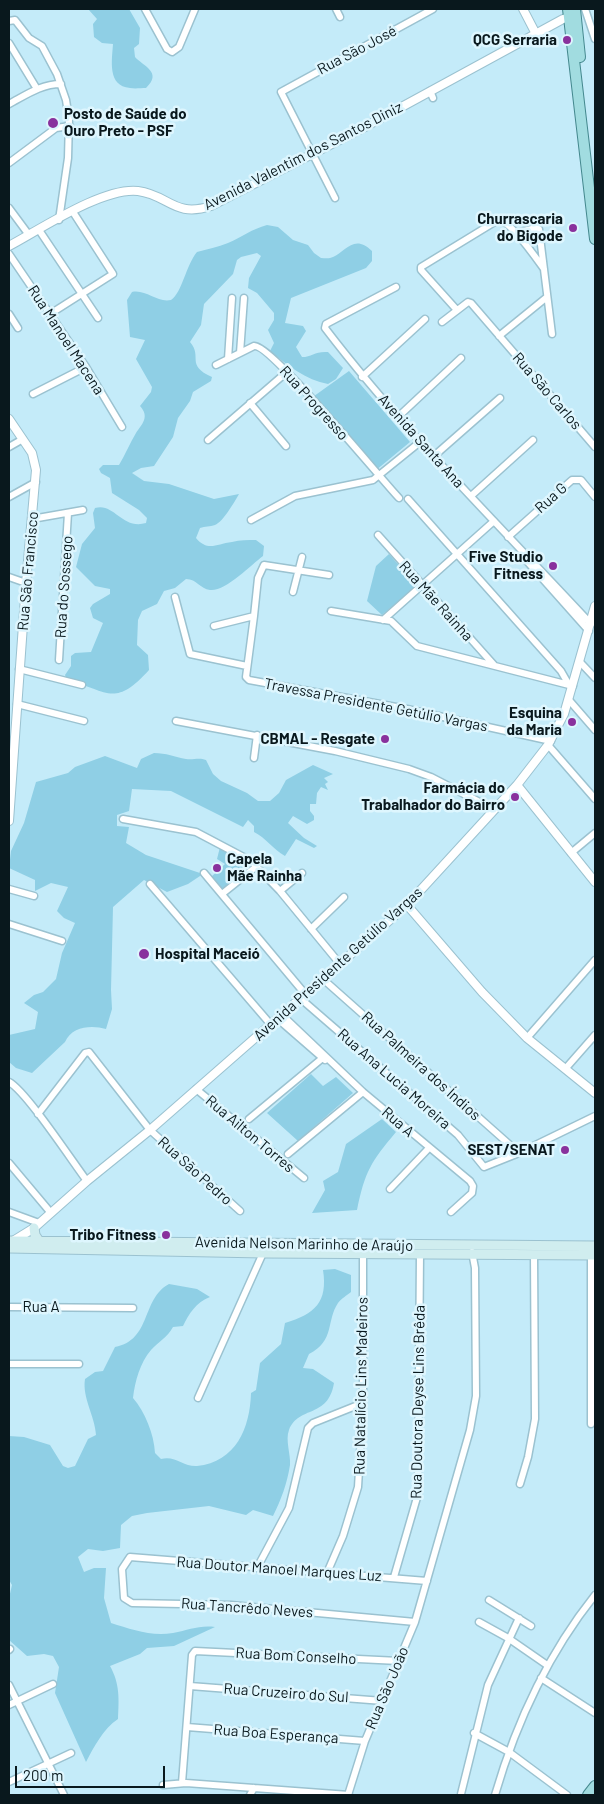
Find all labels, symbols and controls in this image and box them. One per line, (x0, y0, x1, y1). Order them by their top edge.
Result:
street label: Rua São José (314, 22, 400, 78)
place label: QCG Serraria (473, 31, 557, 49)
marker: QCG Serraria (561, 34, 573, 46)
street label: Avenida Valentim dos Santos Diniz (201, 98, 405, 214)
place label: Posto de Saúde do Ouro Preto - PSF (64, 105, 187, 140)
marker: Posto de Saúde do Ouro Preto - PSF (46, 116, 60, 130)
place label: Churrascaria do Bigode (477, 210, 563, 245)
marker: Churrascaria do Bigode (567, 222, 579, 234)
street label: Rua Manoel Macena (24, 282, 108, 398)
street label: Rua São Carlos (509, 349, 585, 433)
street label: Rua Progresso (276, 362, 352, 444)
street label: Avenida Santa Ana (374, 390, 468, 492)
street label: Rua G (531, 479, 571, 517)
street label: Rua São Francisco (14, 511, 42, 631)
street label: Rua do Sossego (51, 535, 77, 639)
place label: Five Studio Fitness (469, 548, 543, 583)
street label: Rua Mãe Rainha (395, 557, 477, 645)
marker: Five Studio Fitness (547, 560, 559, 572)
street label: Travessa Presidente Getúlio Vargas (263, 675, 489, 735)
place label: Esquina da Maria (506, 704, 562, 739)
marker: Esquina da Maria (566, 716, 578, 728)
place label: CBMAL - Resgate (260, 730, 375, 748)
marker: CBMAL - Resgate (379, 733, 391, 745)
place label: Farmácia do Trabalhador do Bairro (361, 779, 505, 814)
marker: Farmácia do Trabalhador do Bairro (509, 791, 521, 803)
place label: Capela Mãe Rainha (227, 850, 302, 885)
marker: Capela Mãe Rainha (211, 862, 223, 874)
street label: Avenida Presidente Getúlio Vargas (250, 883, 426, 1045)
place label: Hospital Maceió (155, 945, 260, 963)
marker: Hospital Maceió (137, 947, 151, 961)
street label: Rua Palmeira dos Índios (358, 1008, 484, 1124)
street label: Rua Ana Lucia Moreira (334, 1025, 454, 1133)
street label: Rua Ailton Torres (202, 1092, 298, 1176)
street label: Rua A (378, 1103, 418, 1141)
street label: Rua São Pedro (154, 1133, 236, 1209)
place label: SEST/SENAT (467, 1141, 555, 1159)
marker: SEST/SENAT (559, 1144, 571, 1156)
place label: Tribo Fitness (70, 1226, 156, 1244)
marker: Tribo Fitness (160, 1229, 172, 1241)
street label: Avenida Nelson Marinho de Araújo (195, 1233, 413, 1255)
street label: Rua Natalício Lins Madeiros (350, 1297, 372, 1475)
street label: Rua A (23, 1298, 59, 1316)
street label: Rua Doutora Deyse Lins Brêda (407, 1305, 429, 1499)
street label: Rua Doutor Manoel Marques Luz (176, 1553, 382, 1585)
street label: Rua Tancrêdo Neves (180, 1594, 314, 1622)
street label: Rua Bom Conselho (235, 1644, 357, 1668)
street label: Rua São João (362, 1644, 412, 1732)
street label: Rua Cruzeiro do Sul (223, 1680, 349, 1706)
street label: Rua Boa Esperança (213, 1721, 339, 1747)
scale bar (18, 1756, 168, 1788)
text: 200 m (23, 1766, 63, 1784)

